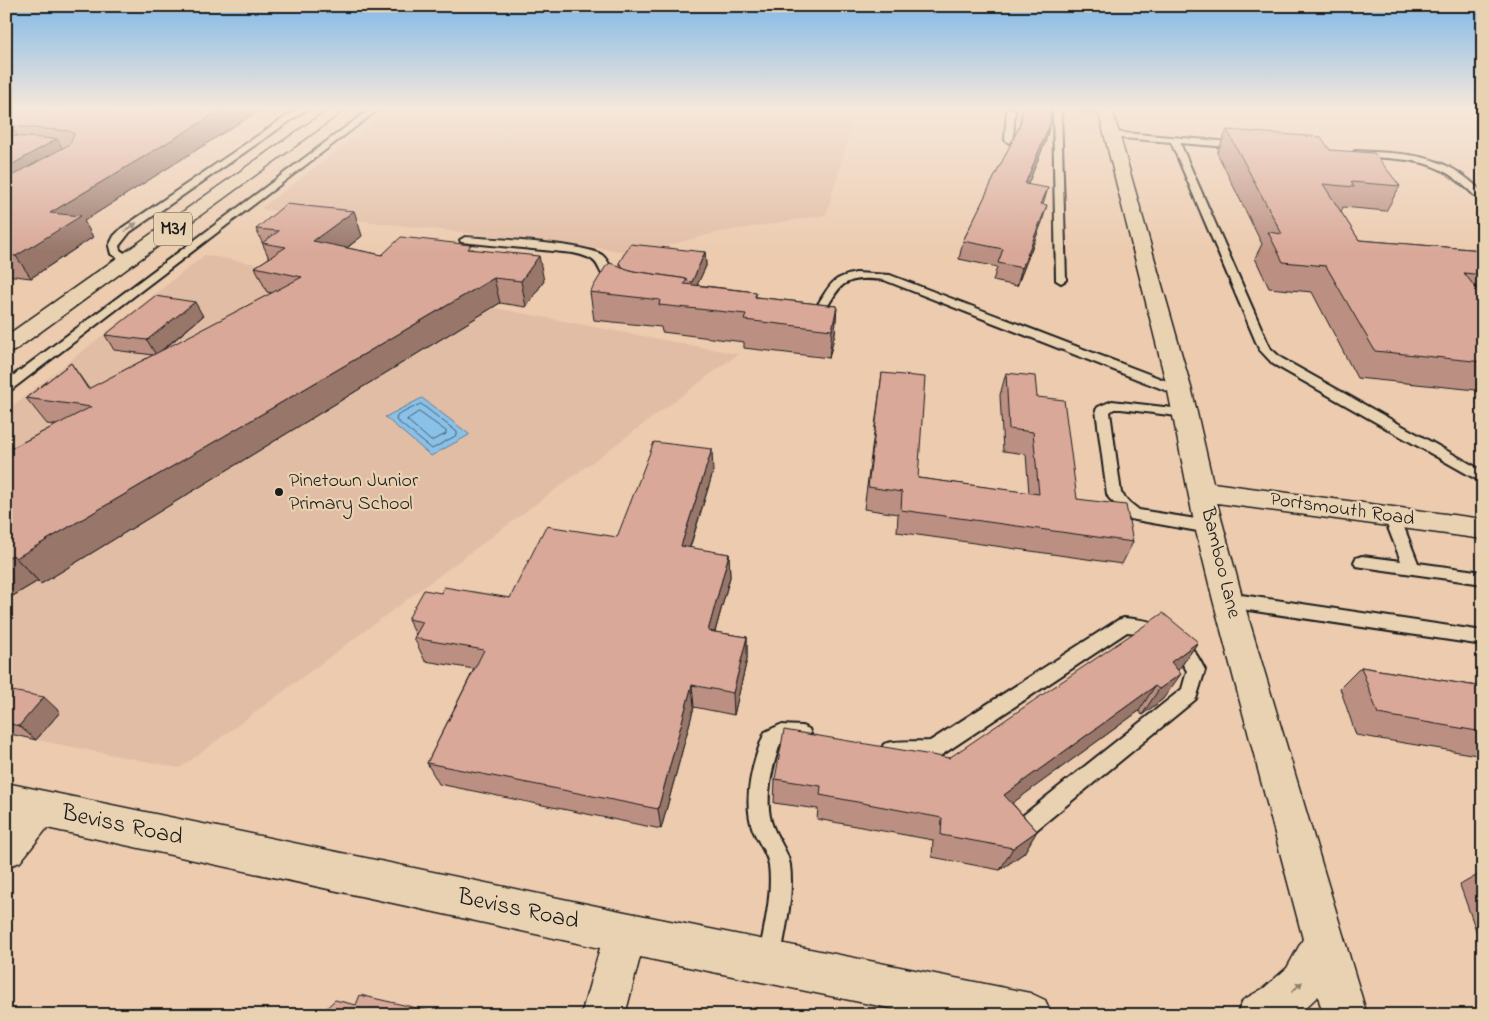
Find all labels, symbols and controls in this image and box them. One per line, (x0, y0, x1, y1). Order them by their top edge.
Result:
road number: M31 (154, 212, 192, 245)
one-way arrow (124, 222, 137, 233)
place label: Pinetown Junior Primary School (289, 467, 419, 519)
street label: Portsmouth Road (1268, 485, 1416, 535)
marker: Pinetown Junior Primary School (273, 486, 285, 498)
street label: Bamboo Lane (1192, 504, 1248, 621)
street label: Beviss Road (57, 796, 186, 856)
street label: Beviss Road (453, 880, 582, 940)
one-way arrow (1291, 981, 1303, 993)

